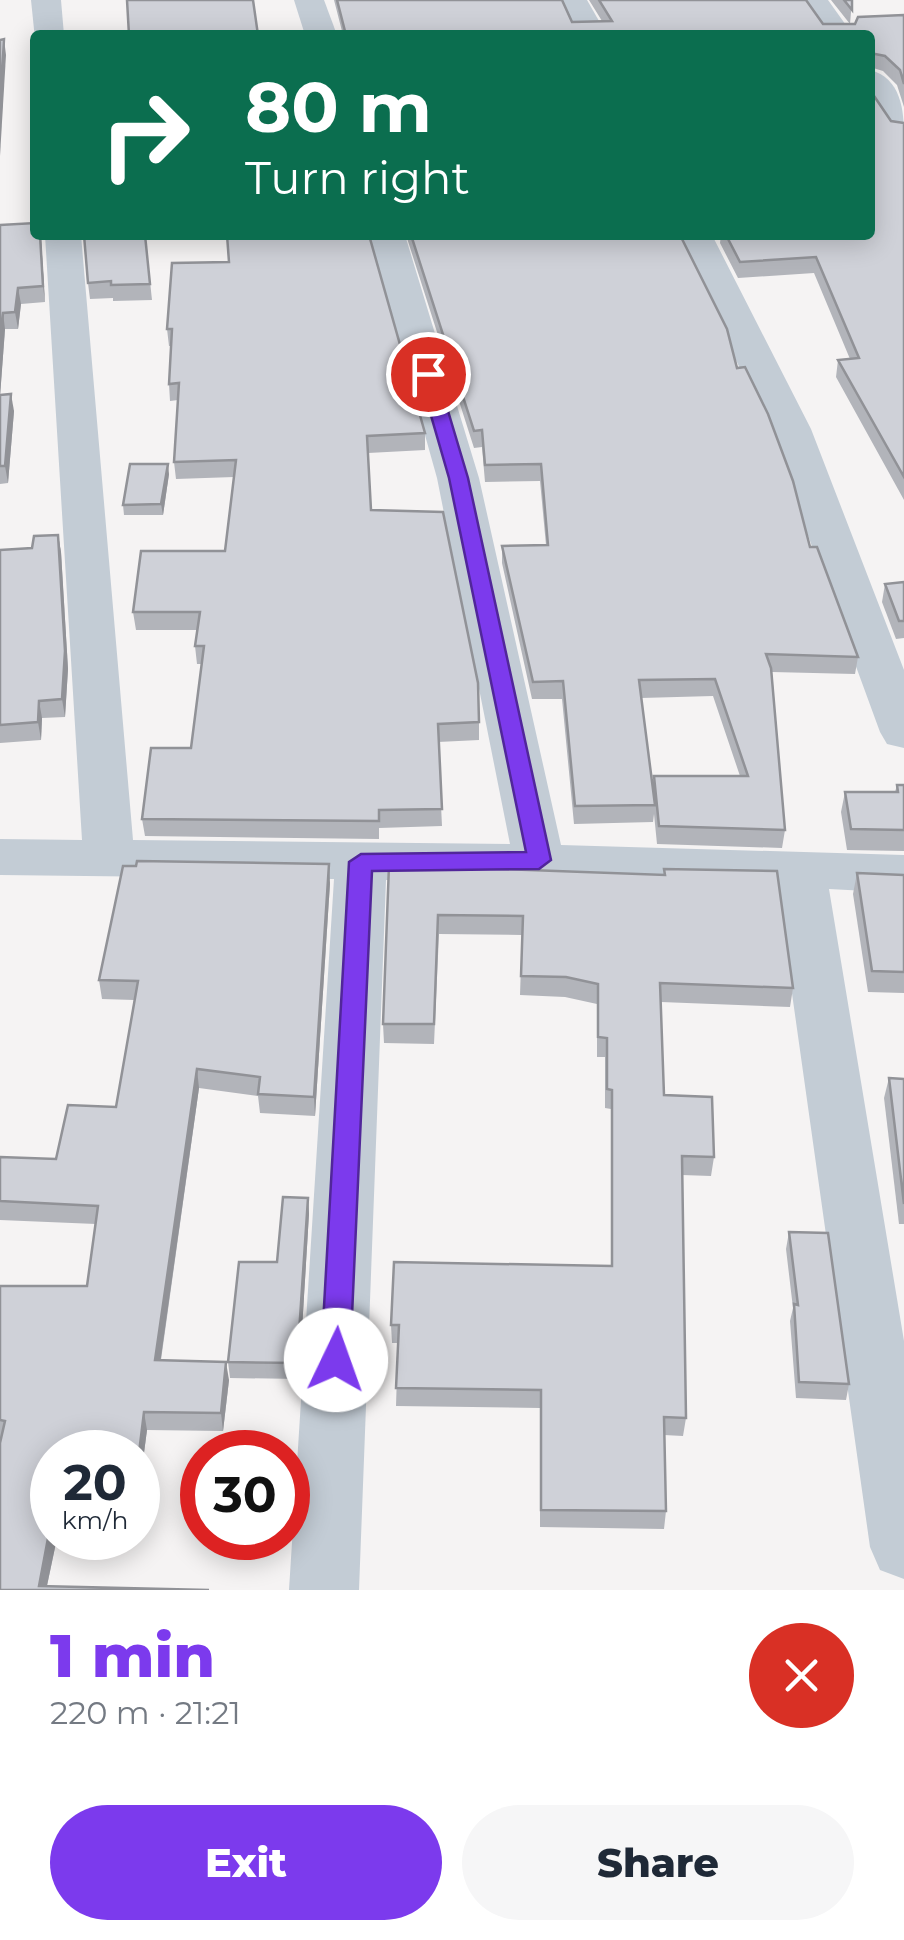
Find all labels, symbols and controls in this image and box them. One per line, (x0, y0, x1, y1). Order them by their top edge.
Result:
text: 80 m (245, 64, 432, 150)
icon: right (80, 70, 210, 200)
text: Turn right (245, 150, 470, 205)
pin (386, 332, 471, 417)
icon: arrive (401, 347, 456, 402)
position arrow (284, 1308, 388, 1412)
speed limit sign: 30 (180, 1430, 310, 1560)
text: 20 (63, 1452, 127, 1513)
text: km/h (62, 1505, 128, 1535)
text: 1 min (50, 1619, 215, 1692)
button: close (749, 1623, 854, 1728)
text: 220 m · 21:21 (50, 1693, 241, 1732)
button: Exit (50, 1805, 442, 1920)
button: Share (462, 1805, 854, 1920)

